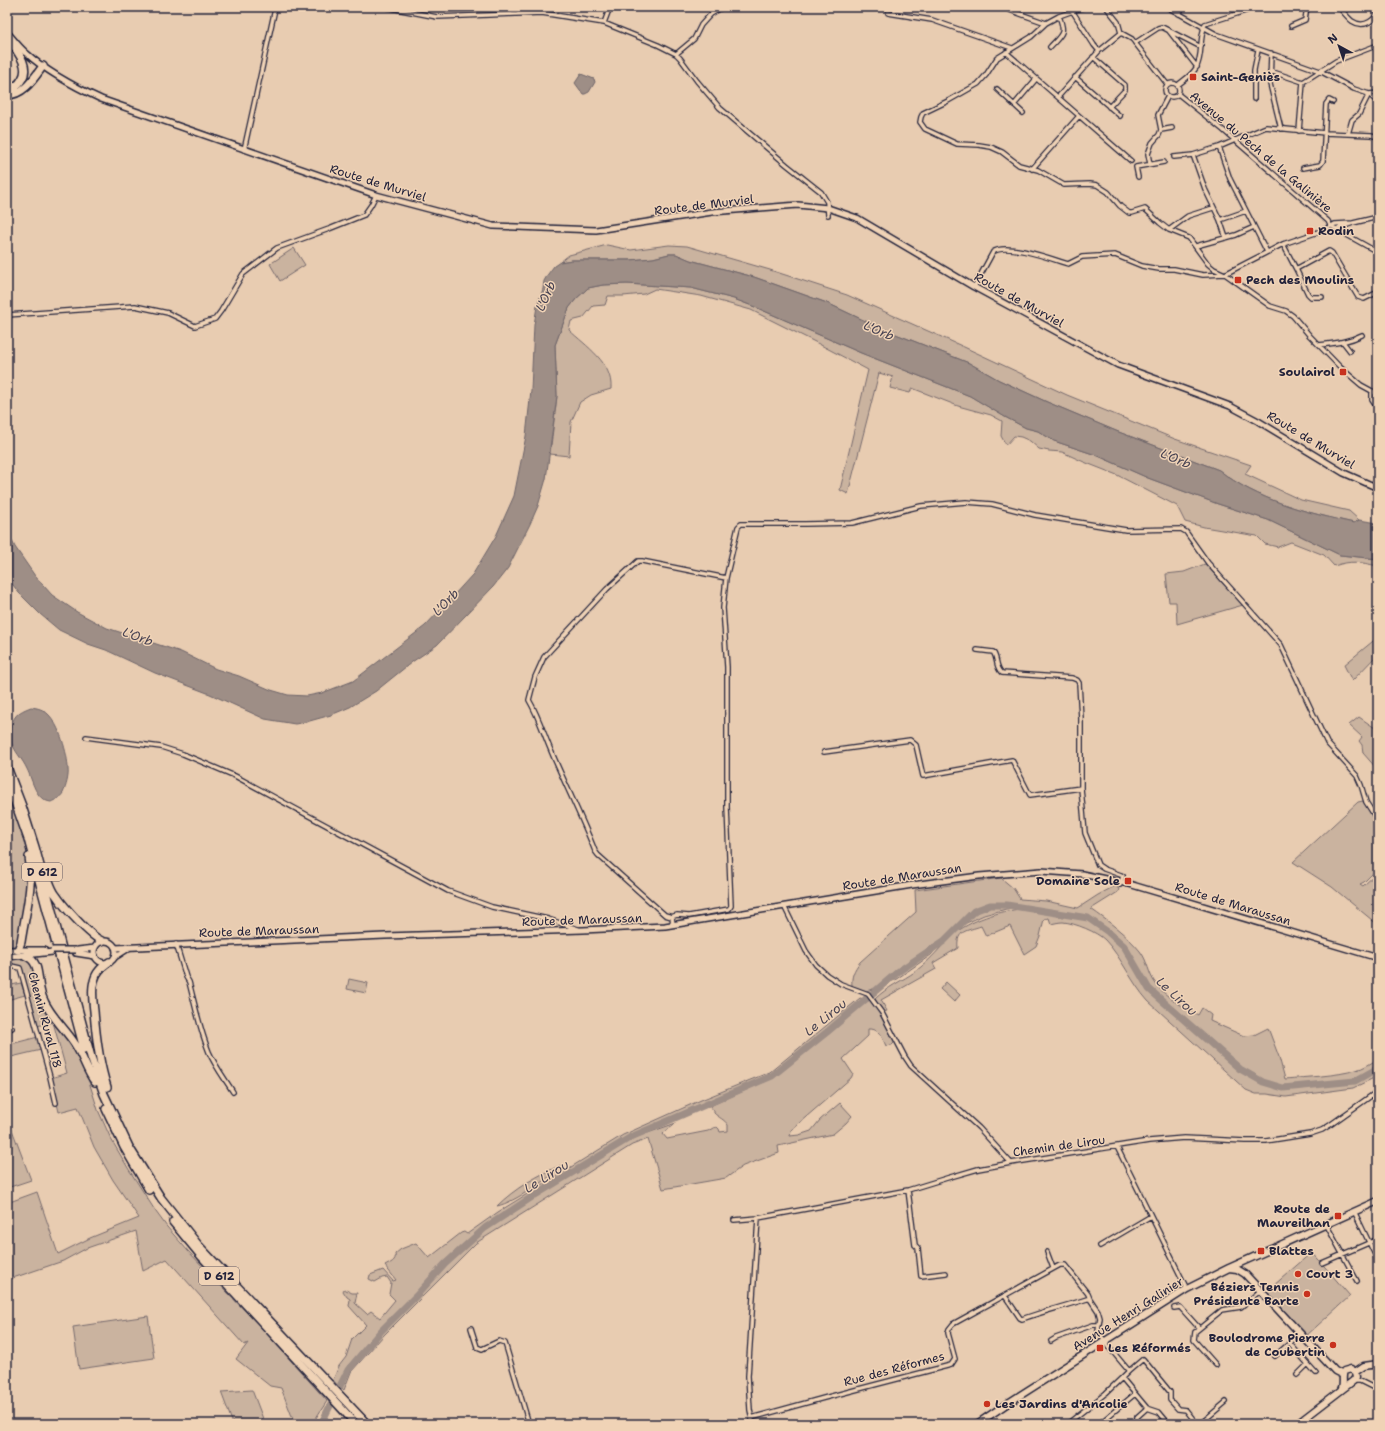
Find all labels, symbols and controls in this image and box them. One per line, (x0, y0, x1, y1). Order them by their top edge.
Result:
north arrow (1319, 26, 1359, 66)
text: N (1325, 30, 1341, 47)
place label: Saint-Geniès (1201, 69, 1280, 85)
marker: Saint-Geniès (1188, 72, 1198, 82)
street label: Avenue du Pech de la Galinière (1187, 88, 1336, 216)
street label: Route de Murviel (328, 161, 429, 205)
street label: Route de Murviel (653, 191, 755, 219)
place label: Rodin (1318, 223, 1354, 239)
marker: Rodin (1305, 226, 1315, 236)
street label: Route de Murviel (971, 269, 1067, 331)
place label: Pech des Moulins (1246, 272, 1354, 288)
marker: Pech des Moulins (1233, 275, 1243, 285)
water label: L'Orb (531, 278, 560, 314)
water label: L'Orb (861, 317, 897, 345)
place label: Soulairol (1279, 364, 1335, 380)
marker: Soulairol (1338, 367, 1348, 377)
street label: Route de Murviel (1264, 407, 1358, 473)
water label: L'Orb (1158, 445, 1194, 473)
water label: L'Orb (428, 585, 463, 620)
water label: L'Orb (120, 623, 156, 650)
street label: Route de Maraussan (841, 860, 963, 894)
road number: D 612 (22, 863, 62, 881)
place label: Domaine Sole (1036, 873, 1120, 889)
marker: Domaine Sole (1123, 876, 1133, 886)
street label: Route de Maraussan (1173, 879, 1293, 929)
street label: Route de Maraussan (522, 910, 642, 930)
street label: Route de Maraussan (199, 921, 319, 941)
street label: Chemin Rural 118 (24, 970, 66, 1070)
water label: Le Lirou (1153, 973, 1201, 1020)
water label: Le Lirou (801, 995, 850, 1040)
street label: Chemin de Lirou (1012, 1132, 1106, 1160)
water label: Le Lirou (521, 1156, 572, 1197)
place label: Route de Maureilhan (1257, 1201, 1330, 1231)
marker: Route de Maureilhan (1333, 1211, 1343, 1221)
place label: Blattes (1269, 1243, 1314, 1259)
marker: Blattes (1256, 1246, 1266, 1256)
place label: Court 3 (1306, 1266, 1353, 1282)
road number: D 612 (199, 1267, 239, 1285)
marker: Court 3 (1293, 1269, 1303, 1279)
street label: Avenue Henri Galinier (1070, 1273, 1187, 1355)
place label: Béziers Tennis Présidente Barte (1194, 1279, 1299, 1309)
marker: Béziers Tennis Présidente Barte (1302, 1289, 1312, 1299)
place label: Boulodrome Pierre de Coubertin (1209, 1330, 1325, 1360)
place label: Les Réformés (1108, 1340, 1191, 1356)
marker: Boulodrome Pierre de Coubertin (1328, 1340, 1338, 1350)
marker: Les Réformés (1095, 1343, 1105, 1353)
street label: Rue des Réformes (842, 1348, 946, 1390)
place label: Les Jardins d'Ancolie (995, 1396, 1128, 1412)
marker: Les Jardins d'Ancolie (982, 1399, 992, 1409)

